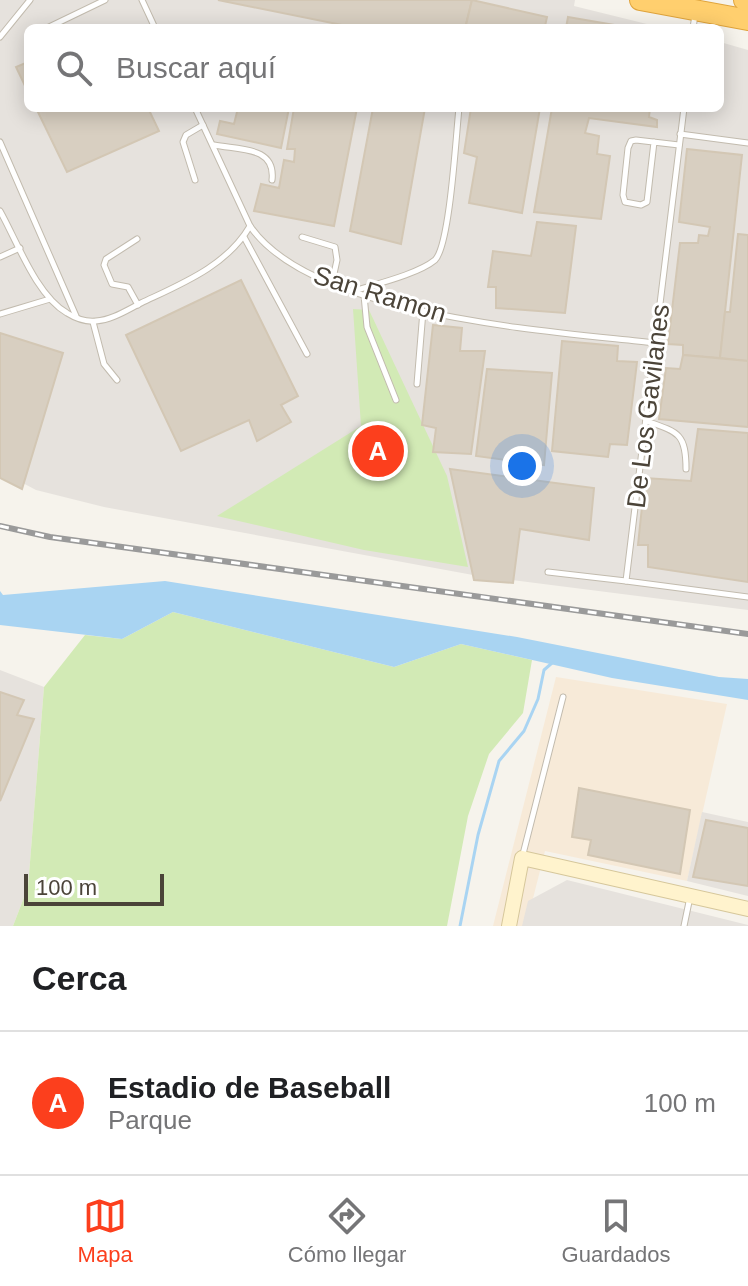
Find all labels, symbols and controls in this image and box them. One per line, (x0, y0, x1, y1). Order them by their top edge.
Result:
search box (24, 24, 724, 112)
icon: search (52, 46, 96, 90)
text: Buscar aquí (116, 51, 276, 84)
street label: San Ramon (310, 260, 450, 328)
street label: De Los Gavilanes (621, 302, 675, 510)
pin: A (352, 421, 404, 481)
your location (502, 446, 542, 486)
scale bar (24, 870, 164, 906)
text: 100 m (36, 875, 97, 900)
text: Cerca (32, 959, 127, 997)
text: Estadio de Baseball (108, 1071, 391, 1104)
text: A (49, 1088, 67, 1118)
text: 100 m (644, 1088, 716, 1118)
text: Parque (108, 1105, 192, 1135)
tab: Mapa (78, 1194, 133, 1268)
tab: Cómo llegar (288, 1194, 406, 1268)
tab: Guardados (562, 1194, 670, 1268)

